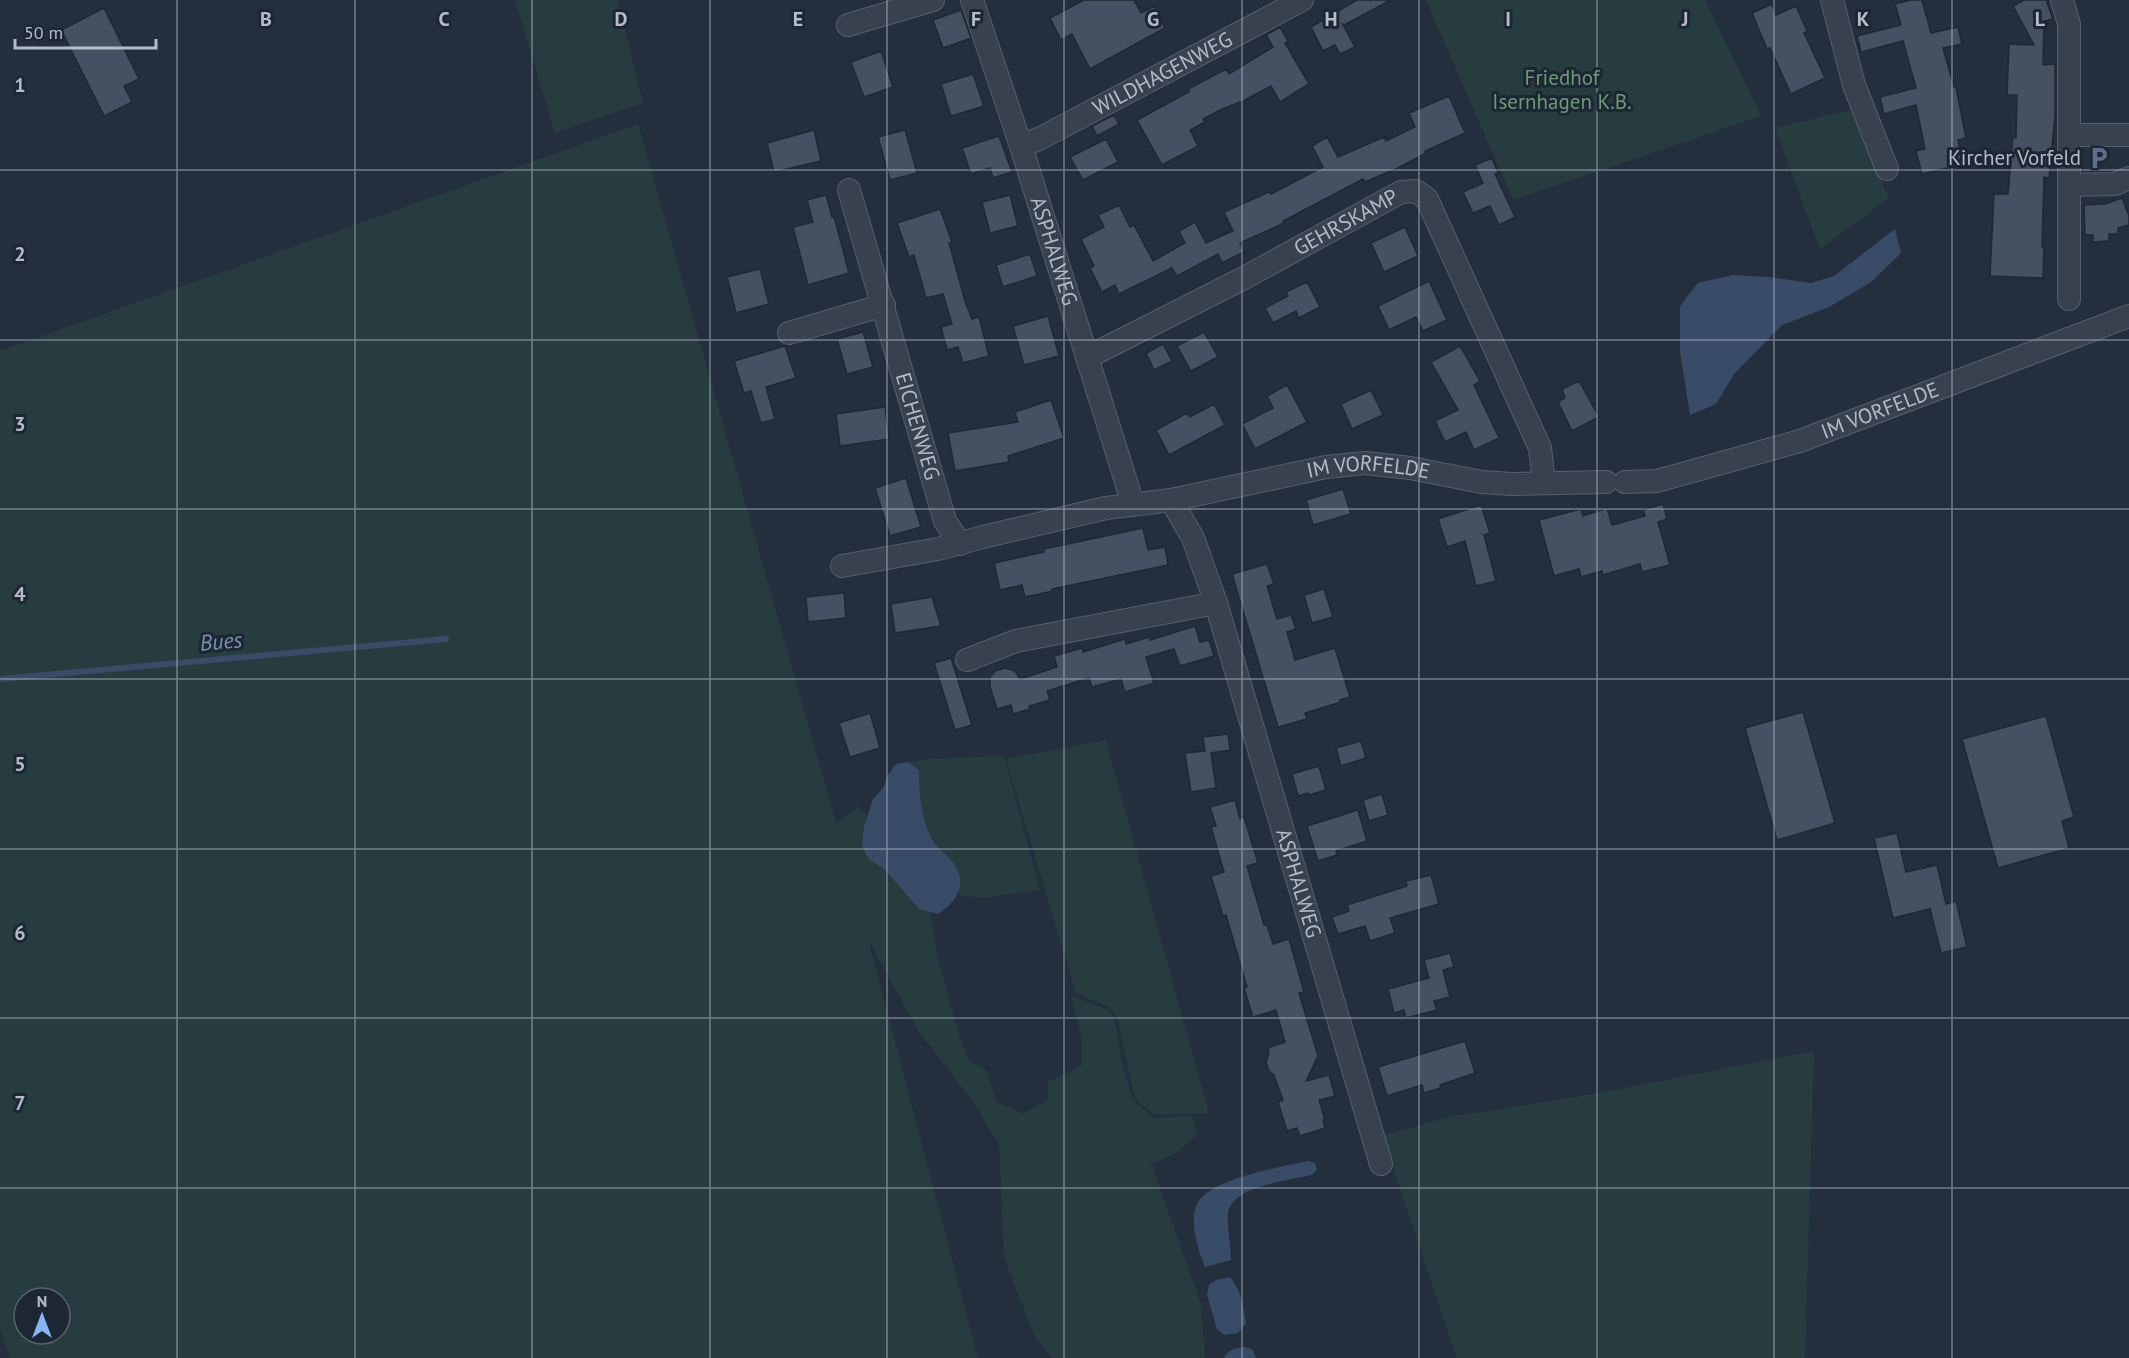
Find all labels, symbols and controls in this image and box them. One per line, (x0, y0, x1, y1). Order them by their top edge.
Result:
text: B (260, 6, 272, 32)
text: C (438, 6, 450, 32)
text: D (615, 6, 628, 32)
text: E (793, 6, 803, 32)
text: F (971, 6, 981, 32)
text: G (1147, 6, 1159, 32)
text: H (1324, 6, 1338, 32)
text: I (1505, 6, 1511, 32)
text: J (1681, 6, 1688, 32)
text: K (1857, 6, 1870, 32)
text: L (2035, 6, 2046, 32)
scale bar (15, 12, 156, 50)
text: 50 m (24, 21, 63, 44)
street label: WILDHAGENWEG (1088, 25, 1237, 121)
park label: Friedhof Isernhagen K.B. (1492, 64, 1632, 115)
text: 1 (14, 72, 26, 98)
place label: Kircher Vorfeld (1948, 144, 2081, 171)
parking icon: Kircher Vorfeld (2086, 145, 2112, 171)
street label: GEHRSKAMP (1289, 182, 1402, 261)
street label: ASPHALWEG (1025, 193, 1084, 309)
text: 2 (14, 241, 26, 267)
street label: EICHENWEG (890, 369, 946, 483)
street label: IM VORFELDE (1817, 376, 1942, 445)
text: 3 (14, 411, 26, 437)
street label: IM VORFELDE (1304, 449, 1432, 485)
text: 4 (14, 581, 26, 607)
water label: Bues (199, 625, 244, 657)
text: 5 (14, 751, 26, 777)
street label: ASPHALWEG (1270, 825, 1328, 941)
text: 6 (14, 920, 26, 946)
text: 7 (14, 1090, 26, 1116)
north arrow (12, 1286, 72, 1346)
text: N (37, 1291, 47, 1311)

